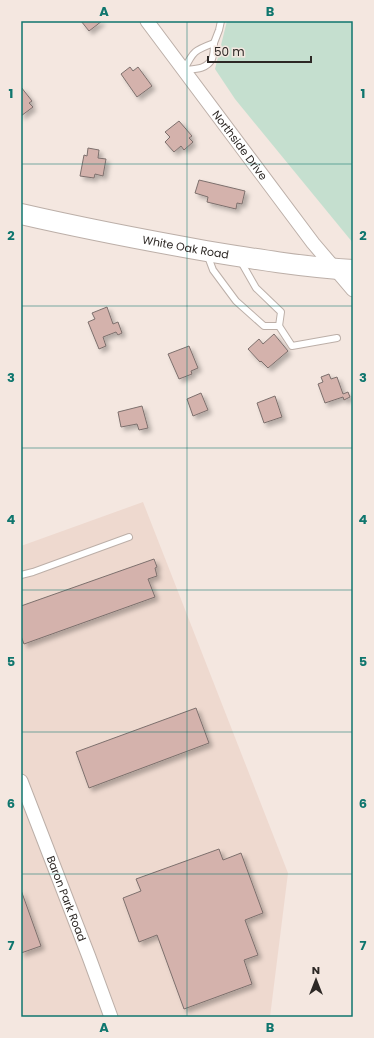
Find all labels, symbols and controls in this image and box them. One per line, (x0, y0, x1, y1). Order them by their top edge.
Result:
text: A (99, 2, 109, 21)
text: B (266, 2, 275, 21)
scale bar (208, 38, 311, 64)
text: 50 m (214, 43, 245, 60)
text: 1 (9, 84, 13, 103)
text: 1 (361, 84, 365, 103)
street label: Northside Drive (208, 107, 271, 183)
text: 2 (7, 226, 15, 245)
text: 2 (359, 226, 367, 245)
street label: White Oak Road (141, 231, 230, 263)
text: 3 (7, 368, 15, 387)
text: 3 (359, 368, 367, 387)
text: 4 (7, 510, 16, 529)
text: 4 (359, 510, 368, 529)
text: 5 (7, 652, 15, 671)
text: 5 (359, 652, 367, 671)
text: 6 (7, 794, 15, 813)
text: 6 (359, 794, 367, 813)
street label: Baron Park Road (43, 853, 90, 944)
text: 7 (8, 936, 15, 955)
text: 7 (360, 936, 367, 955)
north arrow (296, 960, 336, 1000)
text: N (312, 962, 320, 978)
text: A (99, 1018, 109, 1037)
text: B (266, 1018, 275, 1037)

